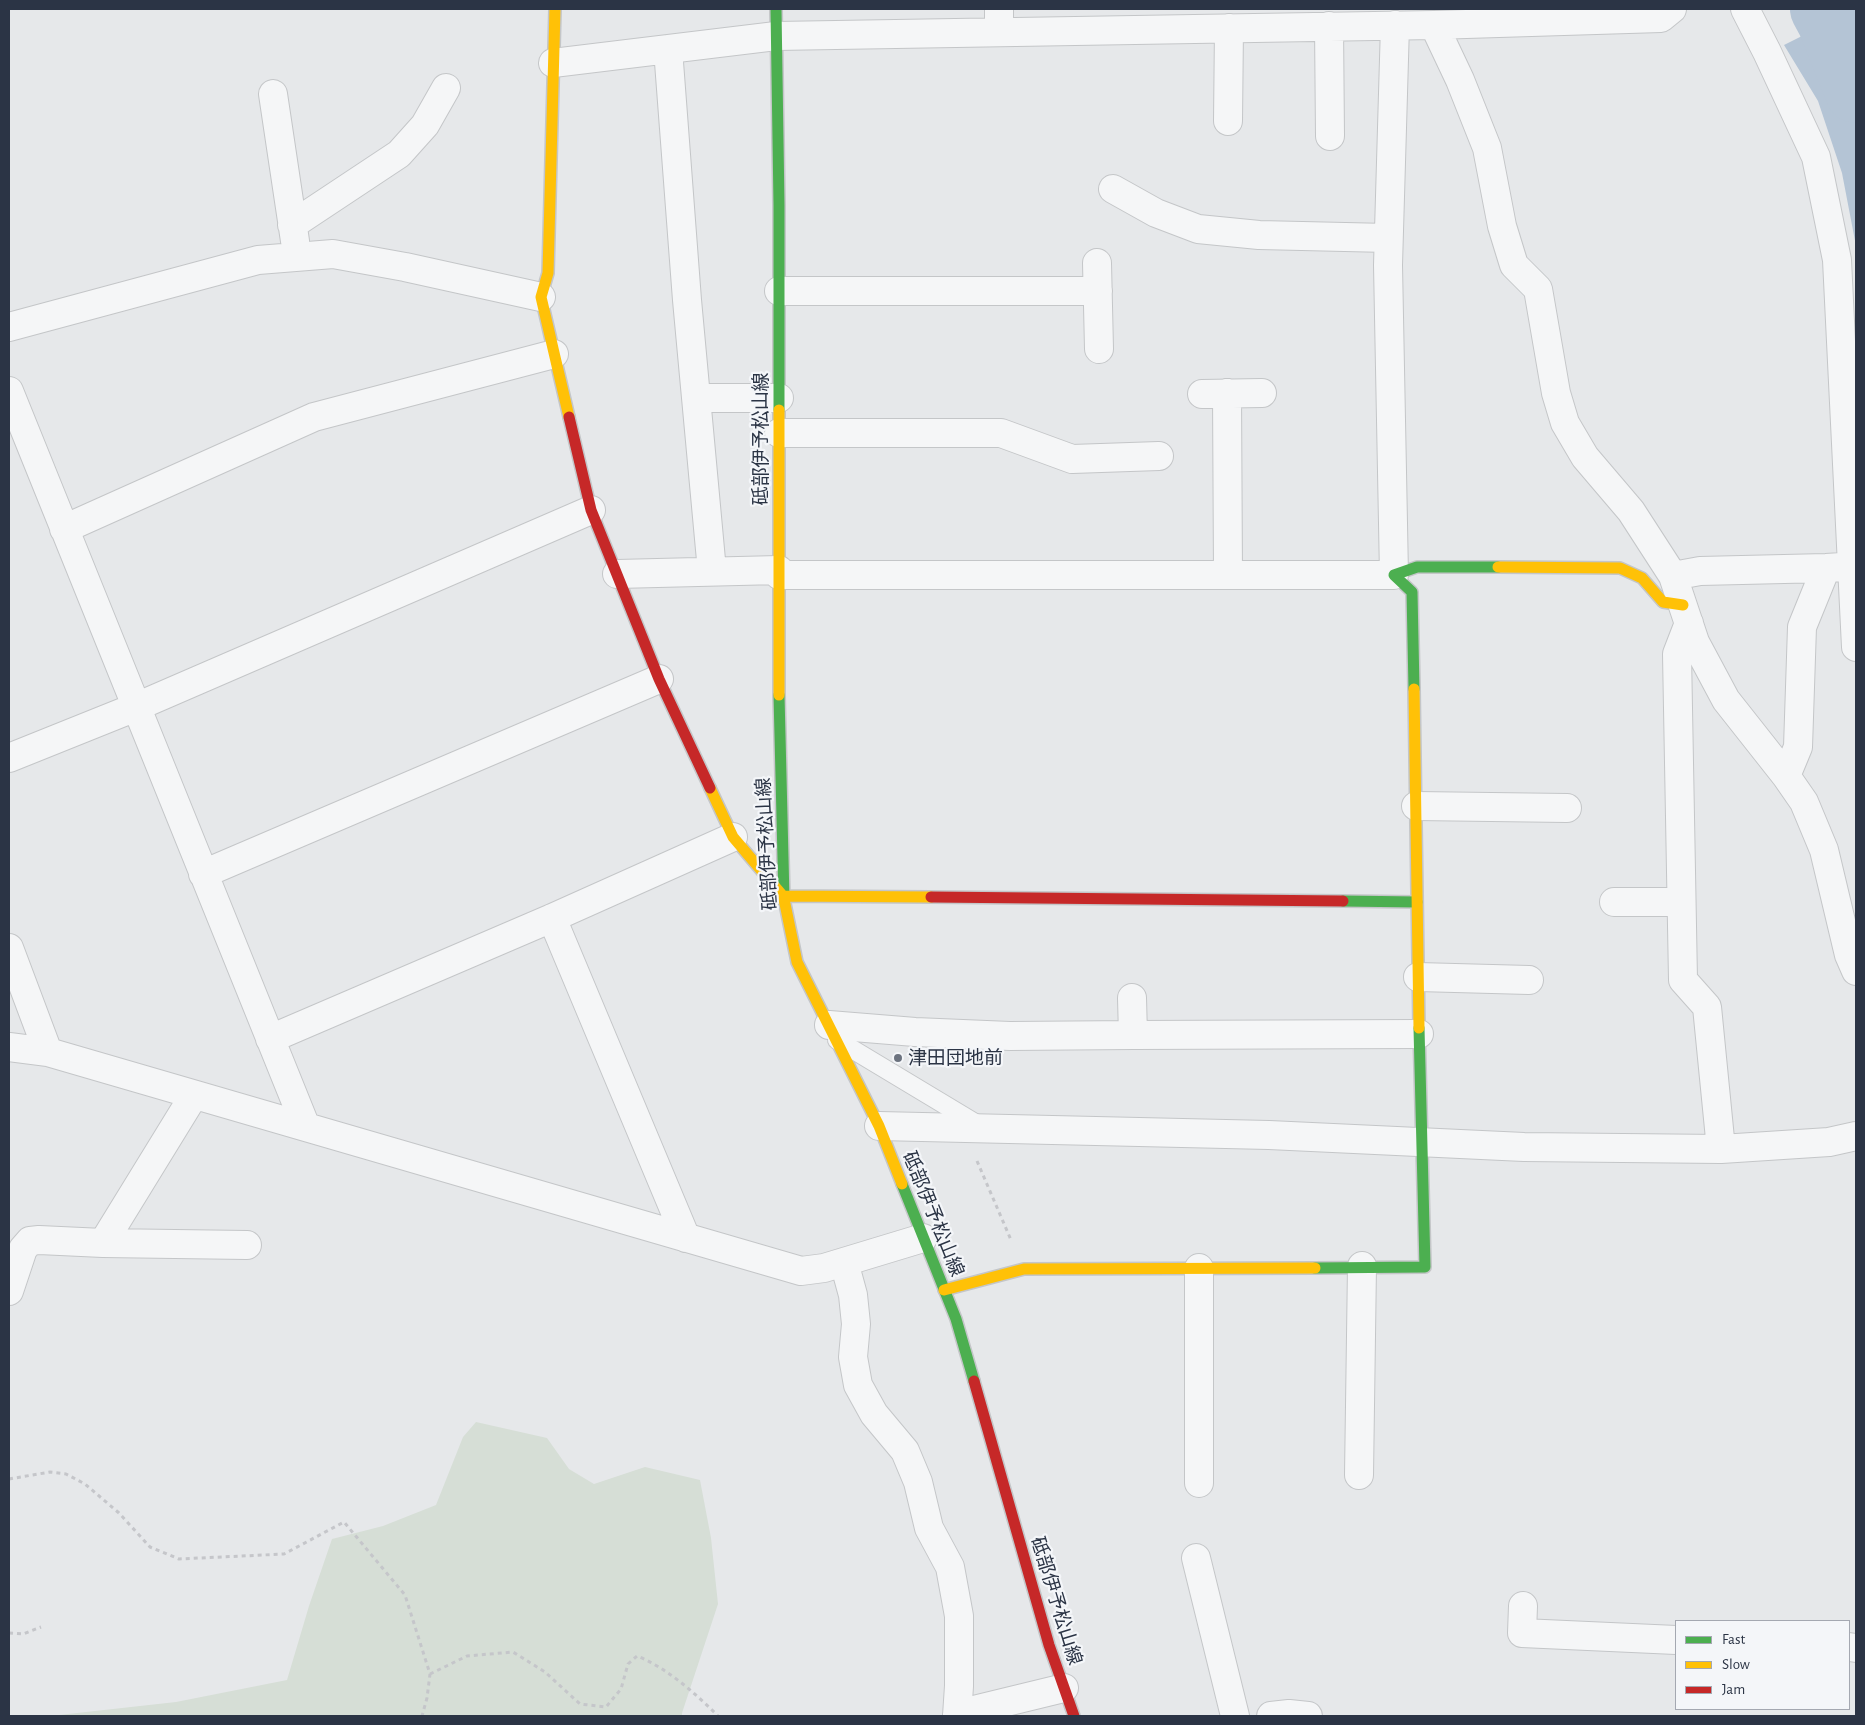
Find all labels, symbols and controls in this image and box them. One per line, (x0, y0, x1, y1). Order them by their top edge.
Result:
street label: 砥部伊予松山線 (750, 373, 772, 505)
street label: 砥部伊予松山線 (752, 777, 782, 911)
place label: 津田団地前 (908, 1047, 1003, 1069)
marker: 津田団地前 (892, 1052, 904, 1064)
street label: 砥部伊予松山線 (898, 1148, 968, 1280)
street label: 砥部伊予松山線 (1026, 1534, 1086, 1668)
legend (1675, 1620, 1850, 1710)
text: Fast (1722, 1632, 1745, 1647)
text: Slow (1722, 1657, 1750, 1672)
text: Jam (1722, 1682, 1745, 1697)

